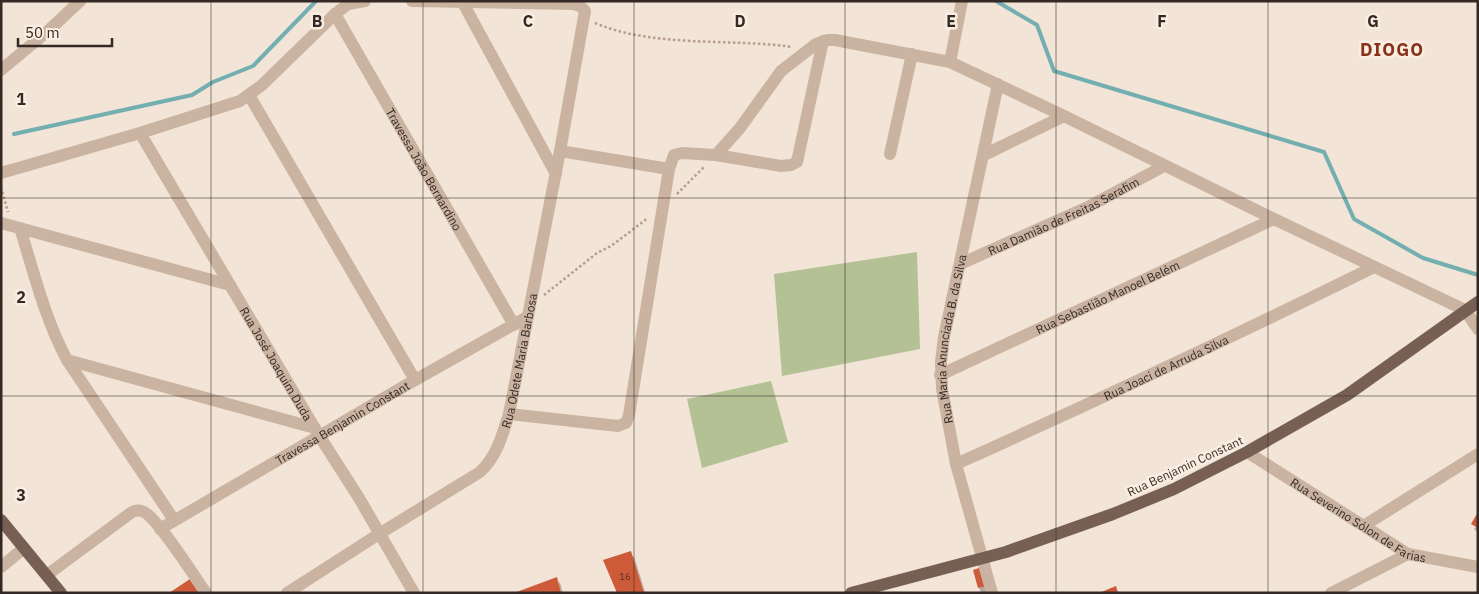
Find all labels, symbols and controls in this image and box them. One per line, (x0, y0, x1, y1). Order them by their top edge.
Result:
text: B (312, 11, 323, 31)
text: C (523, 11, 533, 31)
text: D (734, 11, 746, 31)
text: E (946, 11, 956, 31)
text: F (1157, 11, 1167, 31)
text: G (1367, 11, 1379, 31)
scale bar (18, 15, 111, 47)
text: 50 m (25, 23, 60, 42)
district label: DIOGO (1360, 38, 1424, 61)
text: 1 (16, 89, 26, 109)
street label: Travessa João Bernardino (383, 105, 466, 233)
street label: Rua Damião de Freitas Serafim (985, 173, 1141, 258)
street label: Rua Maria Anunciada B. da Silva (933, 252, 969, 425)
street label: Rua Sebastião Manoel Belém (1033, 257, 1182, 337)
text: 2 (16, 287, 26, 307)
street label: Rua Odete Maria Barbosa (498, 291, 540, 430)
street label: Rua José Joaquim Duda (237, 304, 316, 424)
street label: Rua Joaci de Arruda Silva (1101, 331, 1231, 403)
street label: Travessa Benjamin Constant (272, 378, 412, 468)
street label: Rua Benjamin Constant (1125, 433, 1245, 499)
street label: Rua Severino Sólon de Farias (1288, 474, 1427, 565)
text: 3 (16, 485, 26, 505)
house number: 16 (619, 570, 631, 583)

